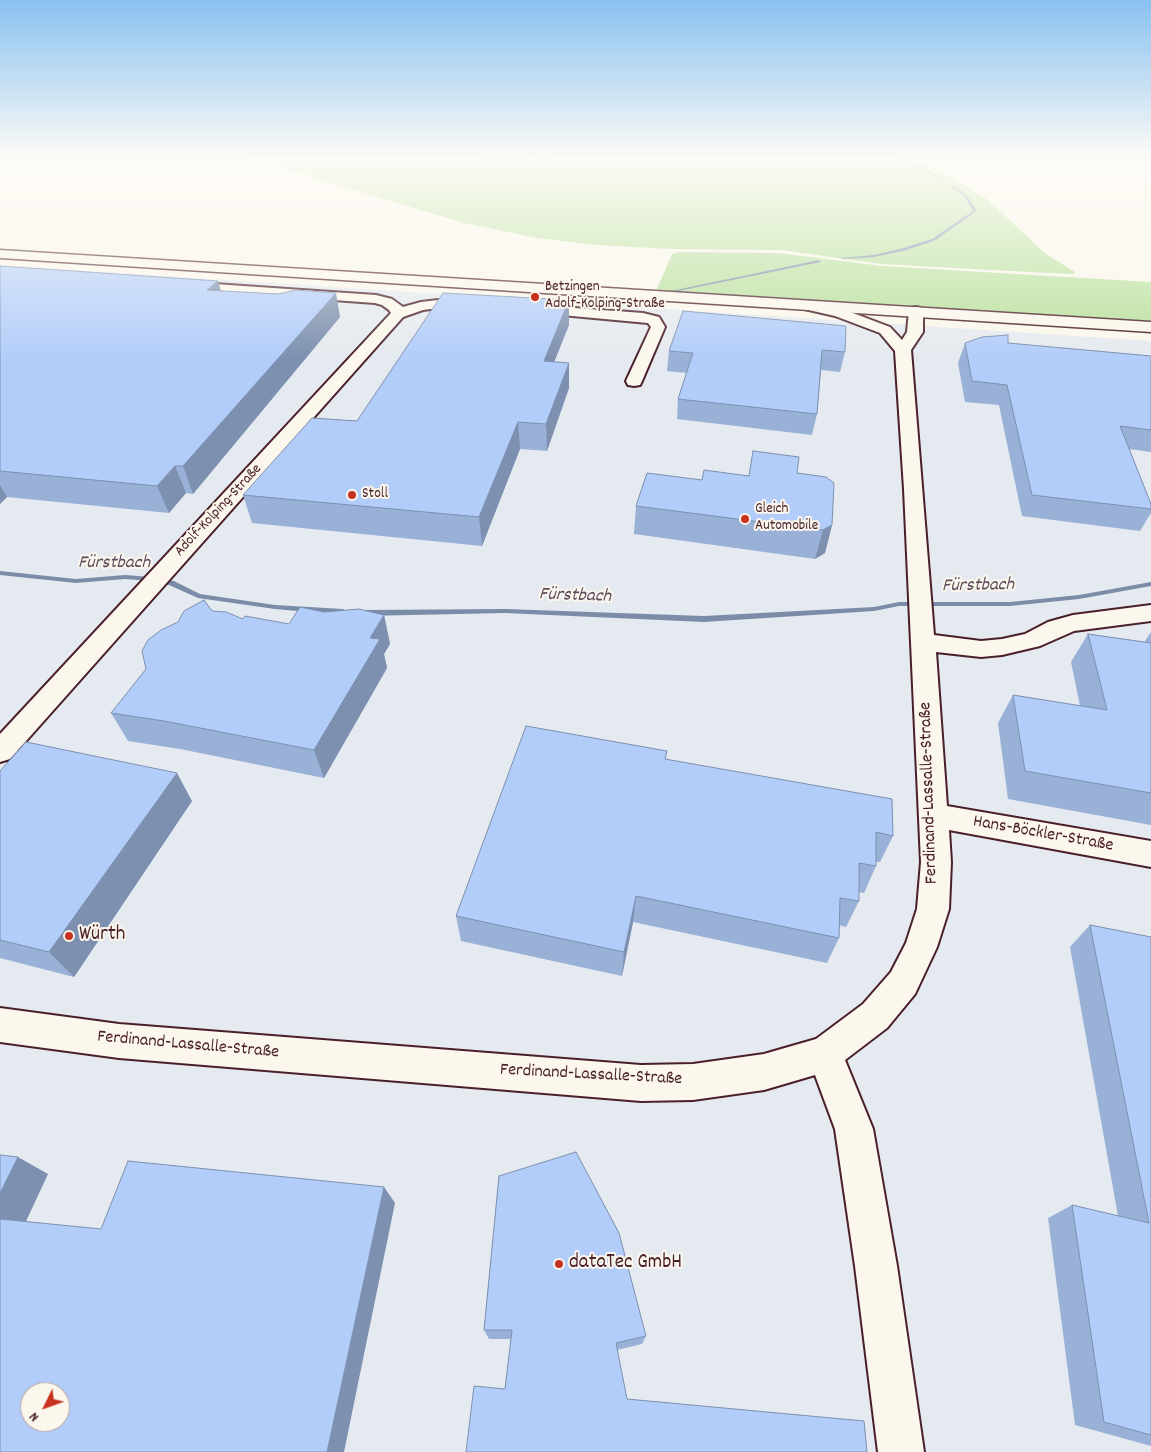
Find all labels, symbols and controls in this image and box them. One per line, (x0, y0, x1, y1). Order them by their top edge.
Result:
place label: Betzingen Adolf-Kolping-Straße (545, 279, 665, 314)
marker: Betzingen Adolf-Kolping-Straße (529, 291, 541, 303)
street label: Adolf-Kolping-Straße (172, 461, 266, 561)
place label: Stoll (362, 486, 388, 504)
marker: Stoll (346, 489, 358, 501)
place label: Gleich Automobile (755, 501, 818, 536)
marker: Gleich Automobile (739, 513, 751, 525)
water label: Fürstbach (78, 553, 150, 575)
water label: Fürstbach (942, 575, 1014, 599)
water label: Fürstbach (539, 584, 611, 610)
street label: Ferdinand-Lassalle-Straße (916, 702, 944, 884)
street label: Hans-Böckler-Straße (971, 812, 1115, 858)
place label: Würth (79, 923, 125, 949)
marker: Würth (63, 930, 75, 942)
street label: Ferdinand-Lassalle-Straße (96, 1027, 280, 1065)
street label: Ferdinand-Lassalle-Straße (499, 1060, 683, 1092)
place label: dataTec GmbH (569, 1251, 682, 1277)
marker: dataTec GmbH (553, 1258, 565, 1270)
north arrow (20, 1382, 70, 1432)
text: N (25, 1407, 44, 1426)

